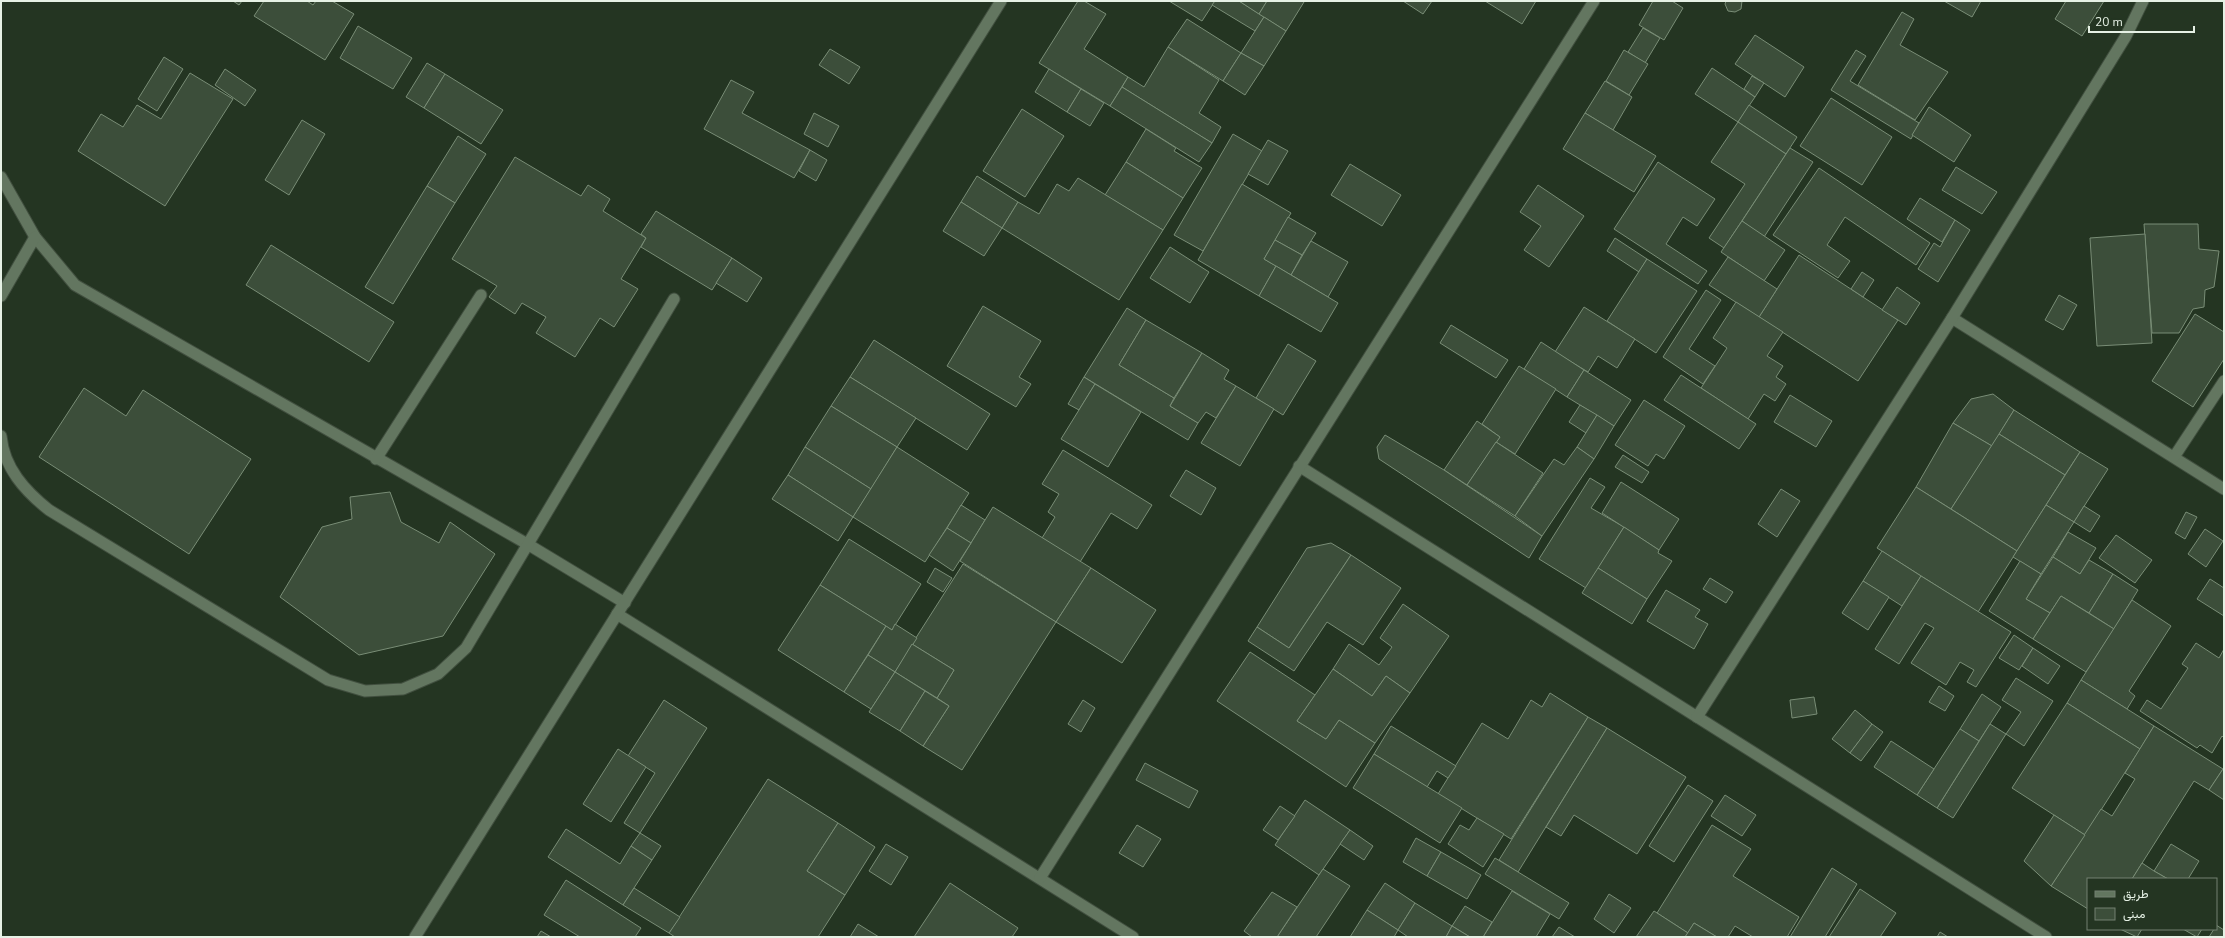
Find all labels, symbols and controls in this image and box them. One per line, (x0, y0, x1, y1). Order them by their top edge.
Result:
scale bar (2089, 8, 2194, 34)
text: 20 m (2095, 14, 2123, 30)
legend (2087, 878, 2217, 930)
text: طريق (2123, 886, 2149, 902)
text: مبنى (2123, 906, 2145, 922)

